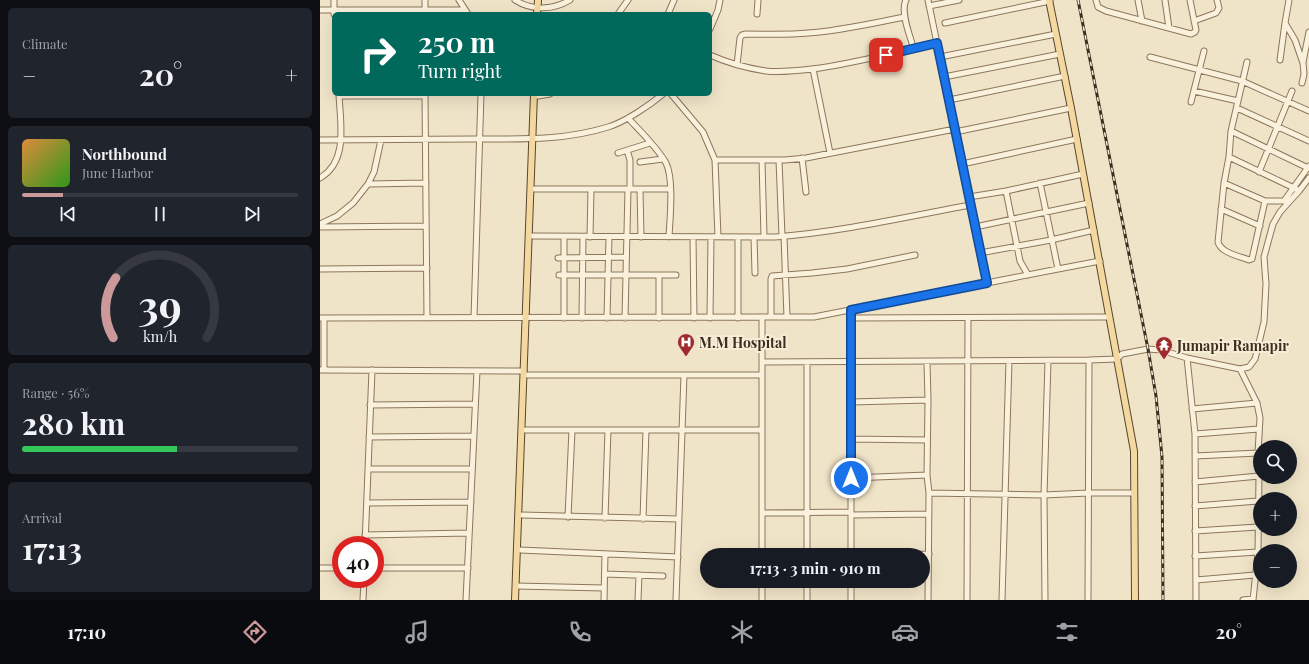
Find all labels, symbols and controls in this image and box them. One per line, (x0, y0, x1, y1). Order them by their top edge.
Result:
text: 250 m (418, 23, 495, 60)
icon: right (352, 28, 404, 80)
text: Climate (22, 35, 68, 52)
pin (869, 38, 903, 72)
icon: arrive (875, 44, 897, 66)
text: 20° (139, 54, 182, 94)
text: Turn right (418, 59, 501, 83)
text: − (22, 60, 36, 90)
text: + (285, 60, 298, 90)
text: Northbound (82, 144, 167, 164)
text: June Harbor (82, 164, 153, 181)
icon: previous (57, 203, 79, 225)
icon: pause (149, 203, 171, 225)
icon: next (241, 203, 263, 225)
text: 39 (138, 276, 182, 331)
text: km/h (143, 327, 178, 346)
hospital icon: M.M Hospital (676, 332, 696, 357)
place label: M.M Hospital (699, 333, 787, 352)
temple icon: Jumapir Ramapir (1154, 335, 1174, 360)
place label: Jumapir Ramapir (1176, 336, 1289, 355)
text: Range · 56% (22, 384, 90, 401)
text: 280 km (22, 403, 125, 443)
map controls (1253, 440, 1297, 588)
button: search (1253, 440, 1297, 484)
position arrow (830, 457, 872, 499)
button: + (1253, 492, 1297, 536)
text: Arrival (22, 509, 62, 526)
text: 17:13 (22, 528, 82, 568)
speed limit sign: 40 (332, 536, 384, 588)
button: − (1253, 544, 1297, 588)
text: 17:13 · 3 min · 910 m (749, 558, 881, 578)
icon: directions (241, 618, 269, 646)
icon: music (403, 618, 431, 646)
icon: phone (566, 618, 594, 646)
icon: climate (728, 618, 756, 646)
icon: car (891, 618, 919, 646)
icon: filters (1053, 618, 1081, 646)
text: 17:10 (67, 620, 106, 644)
text: 20° (1216, 620, 1242, 644)

